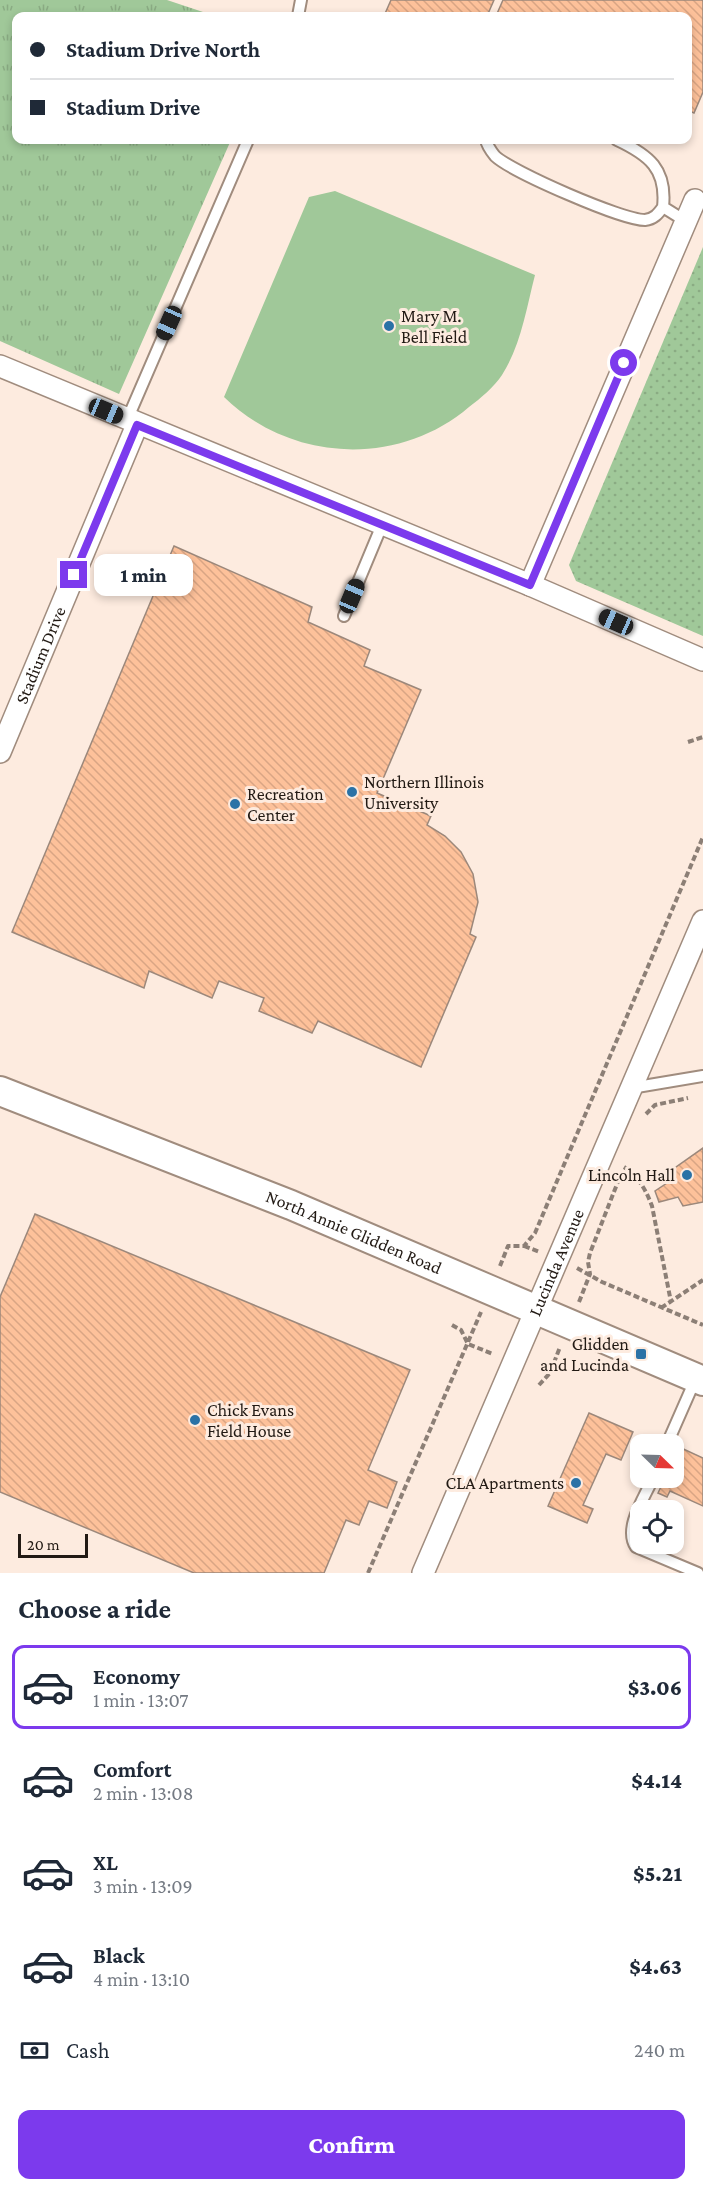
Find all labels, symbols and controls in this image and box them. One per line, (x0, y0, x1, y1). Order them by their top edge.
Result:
text: Stadium Drive North (66, 37, 260, 62)
text: Stadium Drive (66, 95, 200, 120)
car (153, 303, 185, 343)
place label: Mary M. Bell Field (401, 306, 468, 347)
marker: Mary M. Bell Field (382, 319, 396, 333)
route start (610, 349, 637, 376)
car (86, 396, 126, 426)
callout: 1 min (95, 554, 194, 596)
route end (60, 561, 87, 588)
text: 1 min (120, 564, 167, 586)
car (337, 576, 367, 616)
street label: Stadium Drive (11, 604, 70, 707)
car (596, 606, 636, 638)
place label: Northern Illinois University (364, 772, 484, 813)
place label: Recreation Center (247, 784, 324, 825)
marker: Northern Illinois University (345, 785, 359, 799)
marker: Recreation Center (228, 797, 242, 811)
place label: Lincoln Hall (588, 1165, 675, 1185)
marker: Lincoln Hall (680, 1168, 694, 1182)
street label: North Annie Glidden Road (263, 1186, 445, 1278)
street label: Lucinda Avenue (525, 1206, 588, 1319)
place label: Glidden and Lucinda (540, 1334, 629, 1375)
marker: Glidden and Lucinda (634, 1347, 648, 1361)
place label: Chick Evans Field House (207, 1400, 294, 1441)
marker: Chick Evans Field House (188, 1413, 202, 1427)
north arrow (630, 1434, 684, 1488)
map controls (630, 1434, 684, 1554)
place label: CLA Apartments (446, 1473, 564, 1493)
marker: CLA Apartments (569, 1476, 583, 1490)
button: locate (630, 1500, 684, 1554)
scale bar (18, 1531, 88, 1558)
text: 20 m (27, 1536, 60, 1553)
text: Choose a ride (18, 1594, 171, 1624)
icon: car (21, 1660, 75, 1714)
text: Economy (93, 1664, 180, 1689)
text: $3.06 (628, 1675, 682, 1700)
text: 1 min · 13:07 (93, 1689, 189, 1711)
icon: car (21, 1753, 75, 1807)
text: Comfort (93, 1757, 171, 1782)
text: $4.14 (631, 1768, 682, 1793)
text: 2 min · 13:08 (93, 1782, 193, 1804)
icon: car (21, 1846, 75, 1900)
text: XL (93, 1850, 118, 1875)
text: $5.21 (633, 1861, 682, 1886)
text: 3 min · 13:09 (93, 1875, 193, 1897)
icon: car (21, 1939, 75, 1993)
text: Black (93, 1943, 145, 1968)
text: $4.63 (629, 1954, 682, 1979)
text: 4 min · 13:10 (93, 1968, 190, 1990)
icon: cash (18, 2034, 51, 2067)
text: Cash (66, 2038, 110, 2063)
text: 240 m (634, 2039, 685, 2061)
button: Confirm (18, 2110, 685, 2179)

